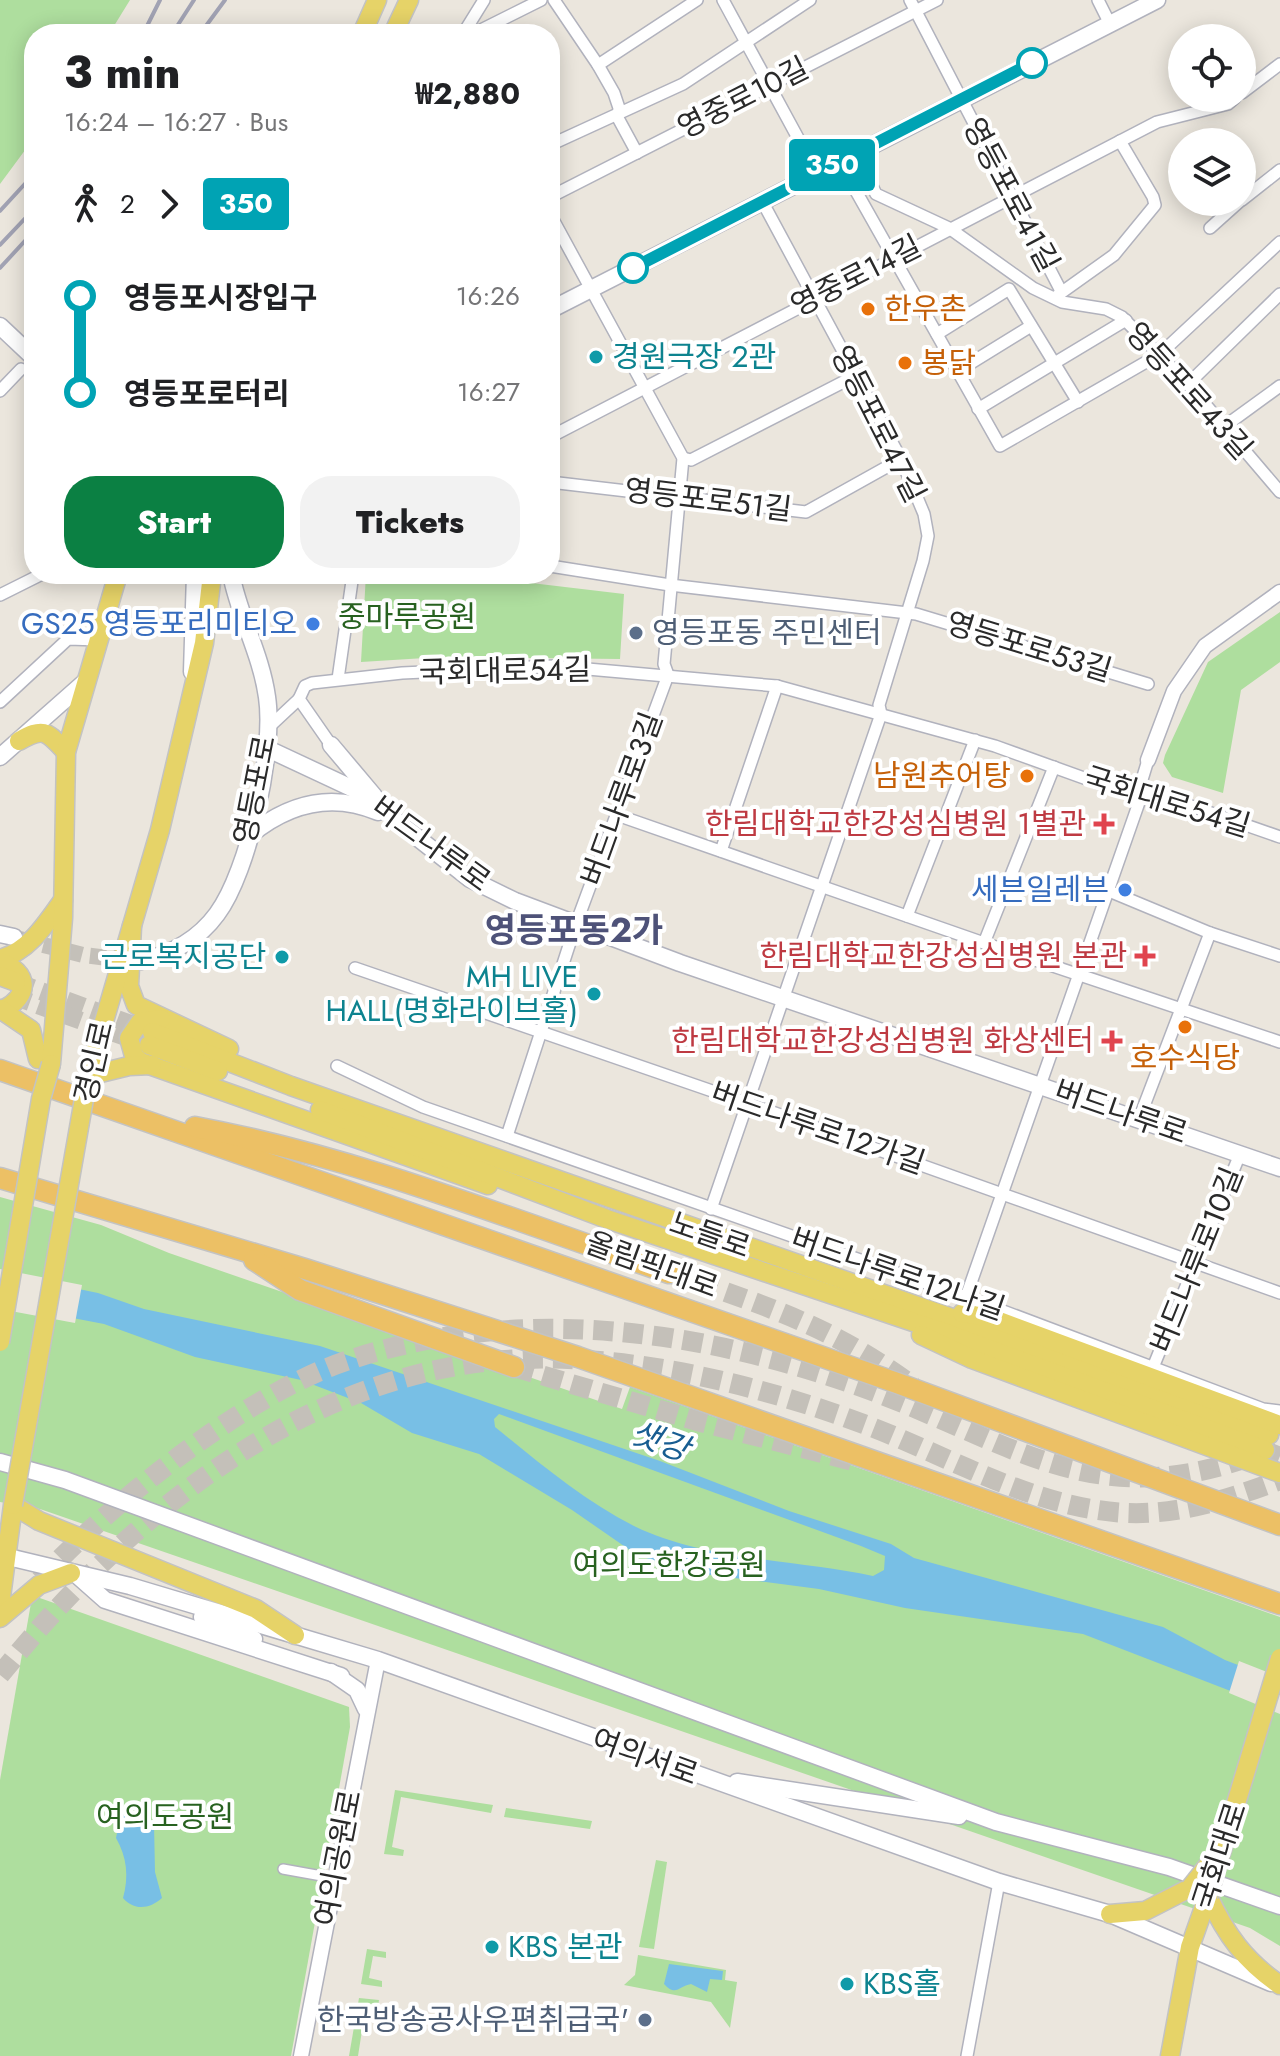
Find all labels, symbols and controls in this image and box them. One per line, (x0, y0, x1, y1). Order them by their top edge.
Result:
map controls (1168, 24, 1256, 216)
button: locate (1168, 24, 1256, 112)
text: 3 min (64, 41, 180, 105)
street label: 영중로10길 (670, 46, 816, 149)
unlabelled marker (1017, 48, 1047, 78)
text: ₩2,880 (415, 72, 520, 115)
text: 16:24 – 16:27 · Bus (64, 103, 288, 141)
street label: 영등포로41길 (953, 110, 1070, 279)
button: layers (1168, 128, 1256, 216)
line badge: 350 (786, 139, 878, 191)
text: 350 (805, 144, 859, 185)
icon: walk (64, 182, 108, 226)
icon: forward (147, 182, 191, 226)
text: 350 (219, 183, 273, 224)
text: 2 (120, 185, 135, 223)
street label: 영중로14길 (783, 224, 929, 327)
unlabelled marker (618, 253, 648, 283)
text: 영등포시장입구 (124, 276, 317, 319)
text: 16:26 (456, 277, 520, 315)
place label: 한우촌 (884, 287, 967, 330)
marker: 한우촌 (859, 300, 877, 318)
street label: 영등포로43길 (1116, 312, 1263, 469)
place label: 경원극장 2관 (612, 335, 776, 378)
street label: 영등포로47길 (820, 338, 936, 510)
place label: 봉닭 (921, 341, 976, 384)
marker: 경원극장 2관 (587, 348, 605, 366)
marker: 봉닭 (896, 354, 914, 372)
text: 영등포로터리 (124, 372, 290, 415)
text: 16:27 (457, 373, 520, 411)
street label: 영등포로51길 (622, 468, 794, 531)
button: Start (64, 476, 284, 568)
button: Tickets (300, 476, 520, 568)
park label: 중마루공원 (338, 595, 476, 638)
street label: 영등포로53길 (941, 601, 1117, 692)
place label: GS25 영등포리미티오 (21, 602, 297, 645)
place label: 영등포동 주민센터 (652, 611, 882, 654)
marker: GS25 영등포리미티오 (304, 615, 322, 633)
marker: 영등포동 주민센터 (627, 624, 645, 642)
street label: 국회대로54길 (418, 647, 592, 694)
street label: 버드나루로3길 (570, 706, 673, 892)
street label: 영등포로 (223, 732, 286, 848)
place label: 남원추어탕 (873, 754, 1011, 797)
street label: 국회대로54길 (1078, 756, 1256, 847)
marker: 남원추어탕 (1018, 767, 1036, 785)
street label: 버드나루로 (363, 786, 500, 902)
place label: 한림대학교한강성심병원 1별관 (705, 802, 1086, 845)
marker: 한림대학교한강성심병원 1별관 (1093, 813, 1115, 835)
place label: 세븐일레븐 (971, 868, 1109, 911)
marker: 세븐일레븐 (1116, 881, 1134, 899)
district label: 영등포동2가 (485, 906, 663, 955)
place label: 한림대학교한강성심병원 본관 (759, 934, 1127, 977)
place label: 근로복지공단 (100, 935, 266, 978)
marker: 한림대학교한강성심병원 본관 (1134, 945, 1156, 967)
marker: 근로복지공단 (273, 948, 291, 966)
place label: MH LIVE HALL(명화라이브홀) (326, 955, 578, 1032)
marker: MH LIVE HALL(명화라이브홀) (585, 985, 603, 1003)
street label: 경인로 (63, 1017, 124, 1107)
marker: 호수식당 (1176, 1018, 1194, 1036)
place label: 한림대학교한강성심병원 화상센터 (671, 1019, 1094, 1062)
marker: 한림대학교한강성심병원 화상센터 (1101, 1030, 1123, 1052)
place label: 호수식당 (1130, 1036, 1240, 1079)
street label: 버드나루로 (1049, 1069, 1193, 1154)
street label: 버드나루로12가길 (705, 1071, 931, 1184)
street label: 버드나루로10길 (1140, 1160, 1253, 1359)
street label: 노들로 (664, 1201, 756, 1268)
street label: 버드나루로12나길 (785, 1217, 1011, 1330)
street label: 올림픽대로 (580, 1221, 724, 1308)
water label: 샛강 (624, 1409, 700, 1474)
park label: 여의도한강공원 (572, 1543, 766, 1586)
street label: 여의서로 (586, 1717, 704, 1796)
street label: 여의공원로 (303, 1786, 372, 1930)
park label: 여의도공원 (96, 1795, 234, 1838)
street label: 국회대로 (1182, 1797, 1257, 1915)
place label: KBS 본관 (508, 1925, 622, 1968)
marker: KBS 본관 (483, 1938, 501, 1956)
place label: KBS홀 (863, 1962, 941, 2005)
marker: KBS홀 (838, 1975, 856, 1993)
place label: 한국방송공사우편취급국' (317, 1998, 629, 2041)
marker: 한국방송공사우편취급국' (636, 2011, 654, 2029)

